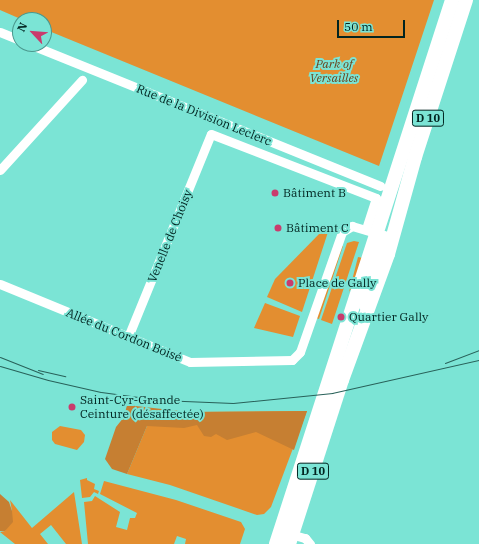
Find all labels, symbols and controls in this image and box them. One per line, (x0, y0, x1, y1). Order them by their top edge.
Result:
north arrow (12, 12, 52, 52)
scale bar (339, 12, 407, 38)
text: 50 m (344, 19, 373, 34)
text: N (14, 20, 30, 34)
park label: Park of Versailles (310, 57, 358, 85)
street label: Rue de la Division Leclerc (134, 81, 274, 149)
road number: D 10 (411, 109, 445, 127)
place label: Bâtiment B (283, 186, 346, 200)
street label: Venelle de Choisy (145, 188, 195, 284)
marker: Bâtiment B (270, 188, 280, 198)
place label: Bâtiment C (286, 221, 349, 235)
marker: Bâtiment C (273, 223, 283, 233)
place label: Place de Gally (298, 276, 376, 290)
marker: Place de Gally (285, 278, 295, 288)
street label: Allée du Cordon Boisé (64, 305, 184, 365)
place label: Quartier Gally (349, 310, 428, 324)
marker: Quartier Gally (336, 312, 346, 322)
place label: Saint-Cyr-Grande Ceinture (désaffectée) (80, 393, 204, 421)
marker: Saint-Cyr-Grande Ceinture (désaffectée) (67, 402, 77, 412)
road number: D 10 (296, 462, 330, 480)

